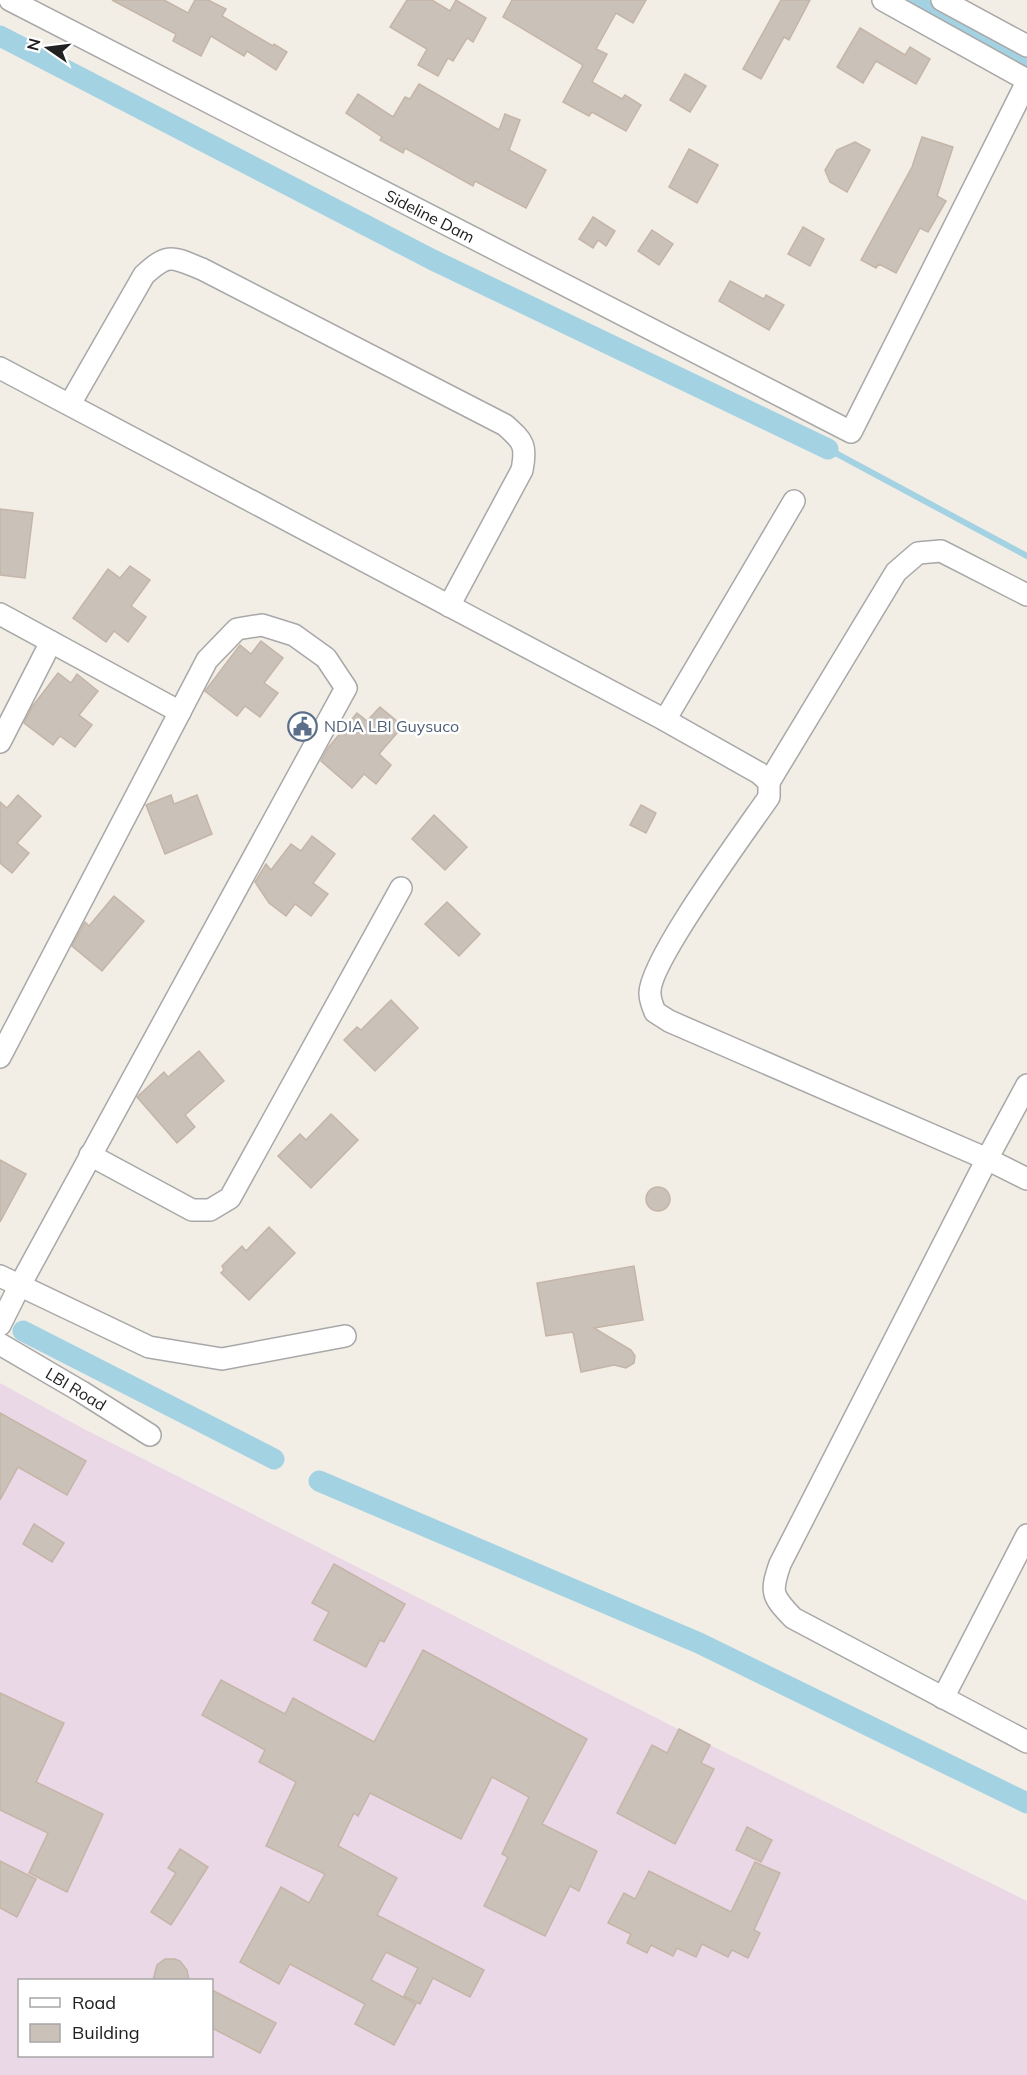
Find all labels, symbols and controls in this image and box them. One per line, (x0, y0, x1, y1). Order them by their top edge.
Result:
north arrow (18, 18, 78, 78)
text: N (22, 36, 45, 53)
street label: Sideline Dam (382, 185, 478, 247)
public building icon: NDIA LBI Guysuco (287, 710, 319, 742)
place label: NDIA LBI Guysuco (324, 716, 459, 736)
street label: LBI Road (42, 1363, 110, 1415)
legend (18, 1979, 213, 2057)
text: Road (72, 1991, 116, 2014)
text: Building (72, 2021, 140, 2044)

